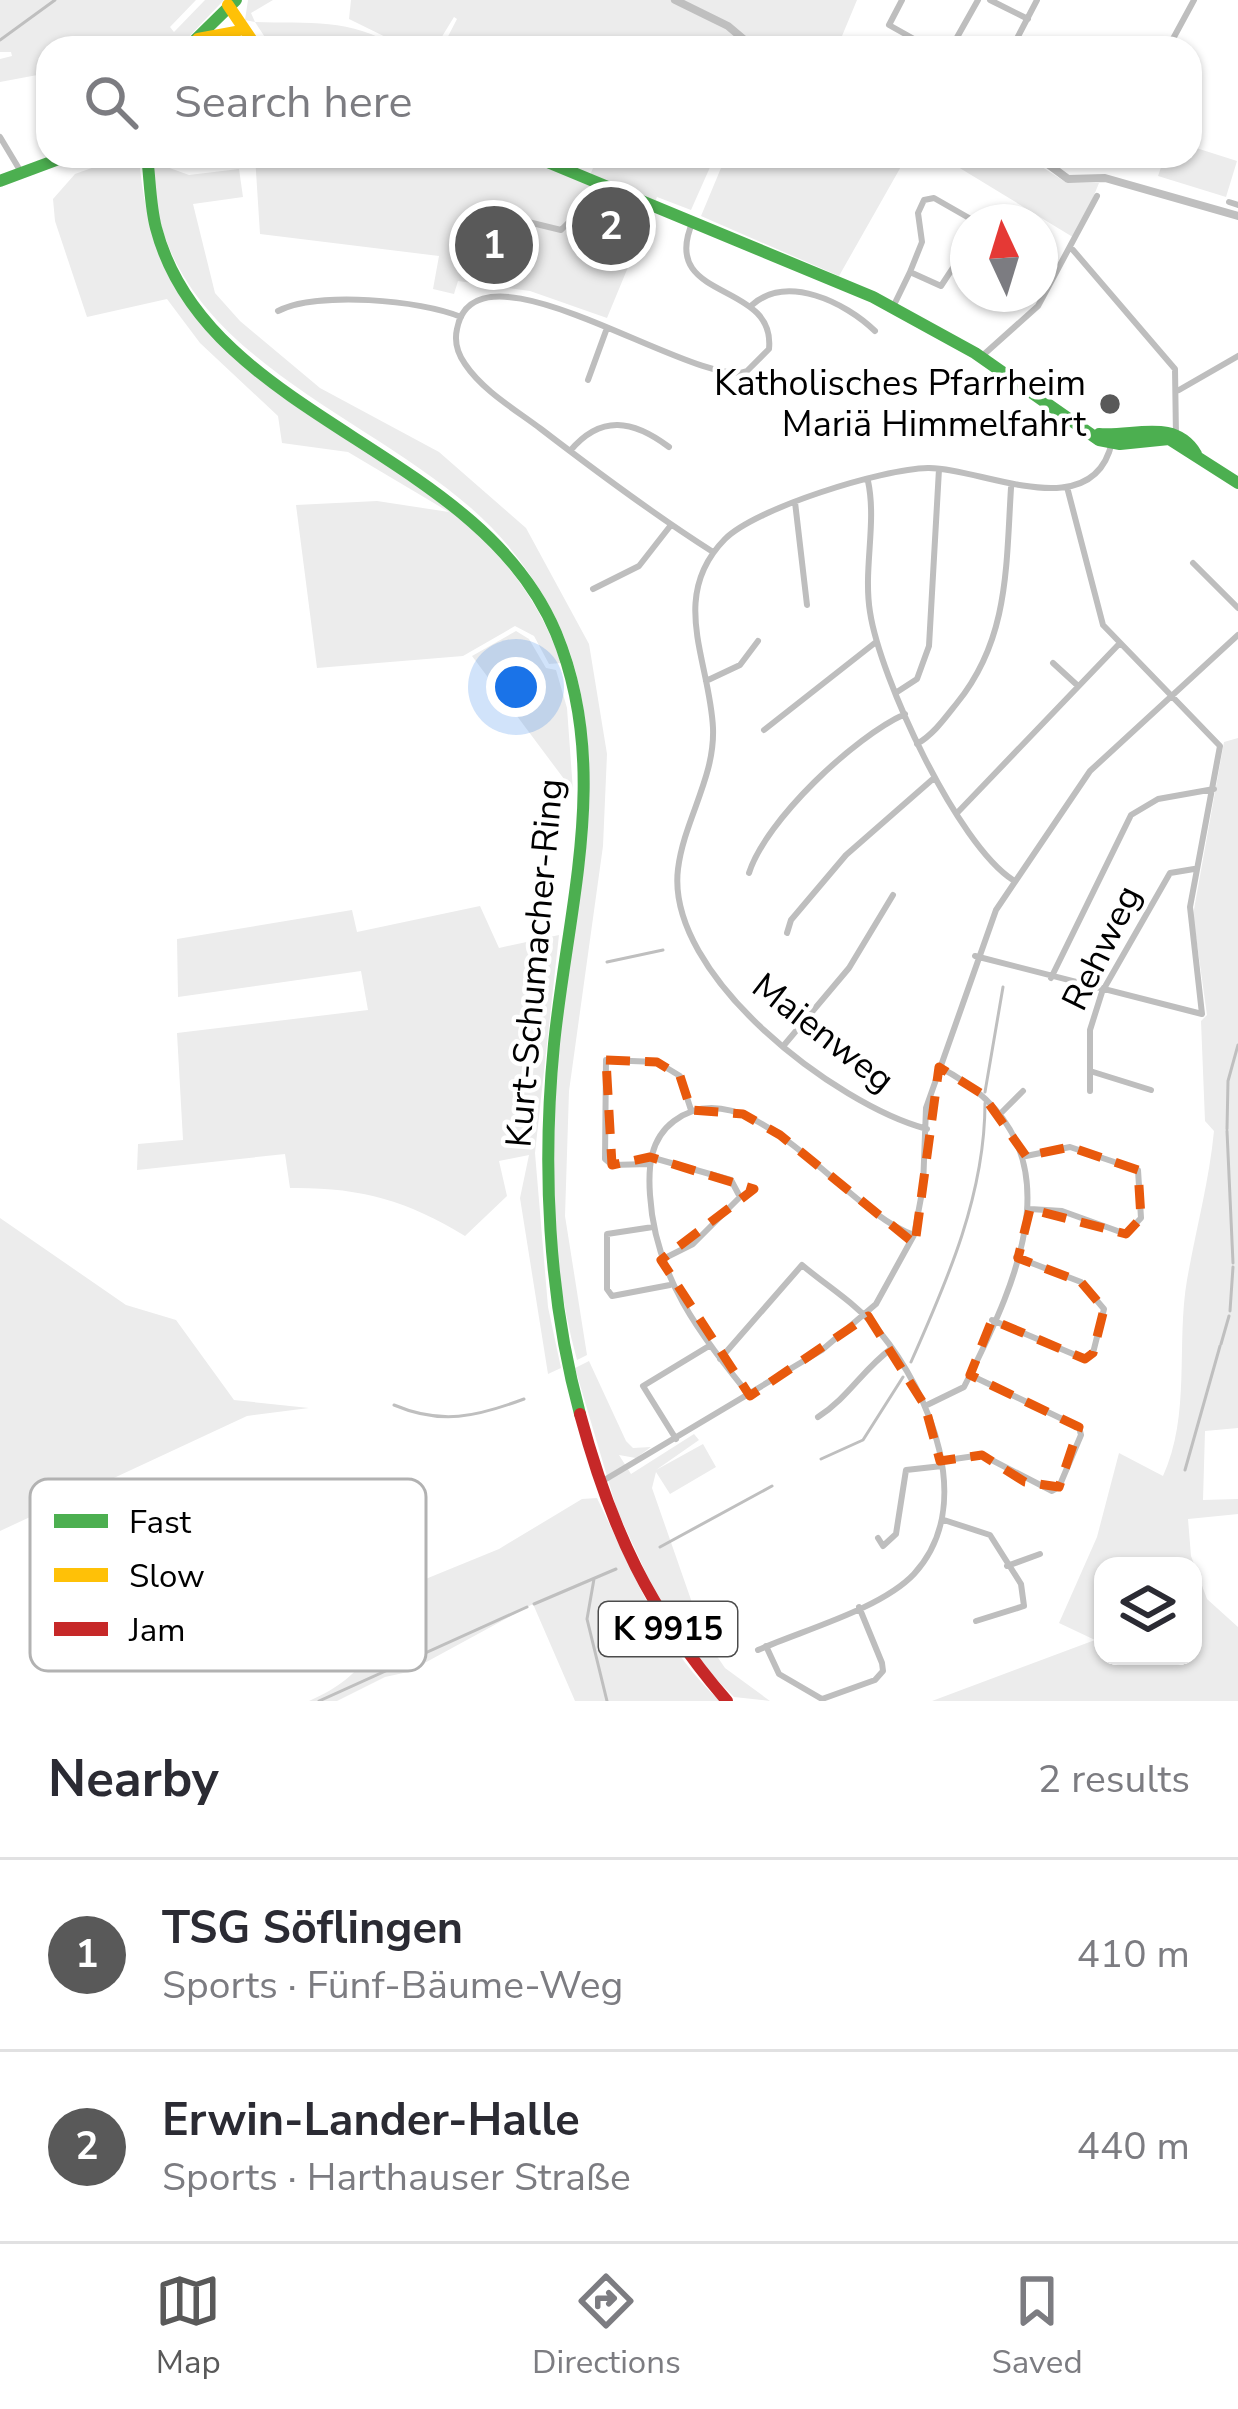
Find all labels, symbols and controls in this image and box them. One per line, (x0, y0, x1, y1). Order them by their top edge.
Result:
search box (36, 36, 1202, 168)
icon: search (78, 69, 144, 135)
text: Search here (174, 72, 413, 133)
pin: 2 (572, 181, 650, 271)
pin: 1 (455, 200, 533, 290)
north arrow (950, 204, 1058, 312)
place label: Katholisches Pfarrheim Mariä Himmelfahrt (714, 359, 1086, 449)
marker: Katholisches Pfarrheim Mariä Himmelfahrt (1097, 391, 1123, 417)
your location (486, 657, 546, 717)
street label: Kurt-Schumacher-Ring (494, 777, 576, 1149)
street label: Rehweg (1051, 877, 1153, 1019)
street label: Maienweg (742, 962, 904, 1104)
legend (30, 1479, 426, 1671)
text: Fast (129, 1500, 192, 1545)
text: Slow (129, 1554, 205, 1599)
map controls (1094, 1557, 1202, 1665)
button: layers (1094, 1557, 1202, 1665)
road number: K 9915 (599, 1602, 737, 1656)
text: Jam (128, 1608, 185, 1653)
text: Nearby (48, 1744, 219, 1814)
text: 2 results (1038, 1753, 1190, 1806)
text: TSG Söflingen (162, 1898, 463, 1959)
text: 1 (75, 1928, 99, 1981)
text: 410 m (1076, 1928, 1190, 1981)
text: Sports · Fünf-Bäume-Weg (162, 1959, 623, 2012)
text: Erwin-Lander-Halle (162, 2090, 580, 2151)
text: 2 (75, 2120, 99, 2173)
text: 440 m (1076, 2120, 1190, 2173)
text: Sports · Harthauser Straße (162, 2151, 631, 2204)
tab: Map (155, 2268, 221, 2385)
tab: Directions (532, 2268, 681, 2385)
tab: Saved (991, 2268, 1083, 2385)

